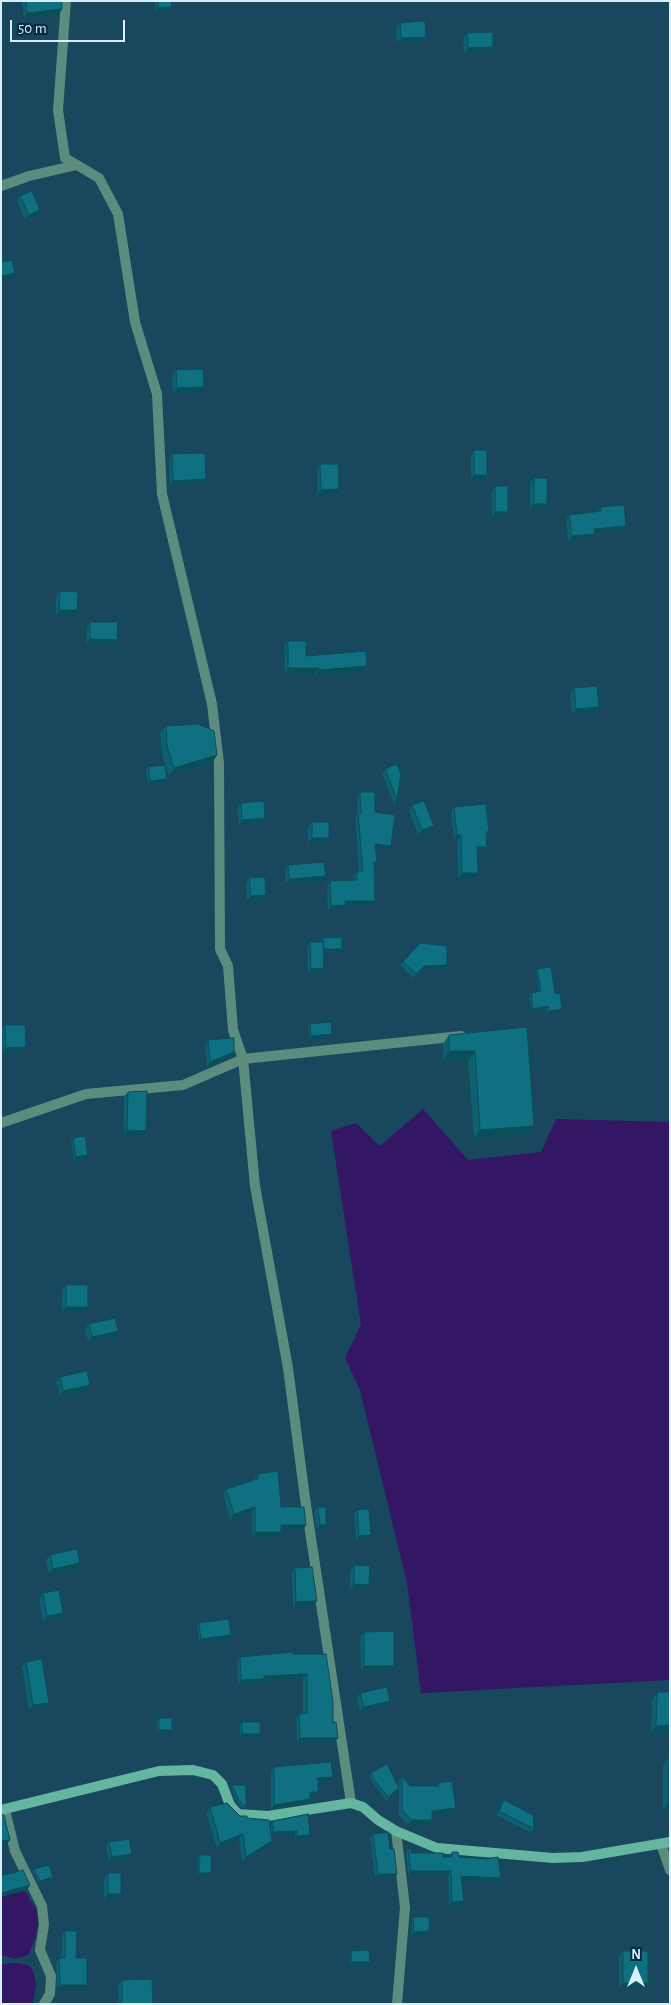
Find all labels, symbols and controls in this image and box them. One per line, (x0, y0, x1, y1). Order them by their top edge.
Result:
scale bar (12, 10, 128, 42)
text: 50 m (18, 21, 47, 36)
north arrow (611, 1945, 661, 1995)
text: N (631, 1948, 641, 1962)

